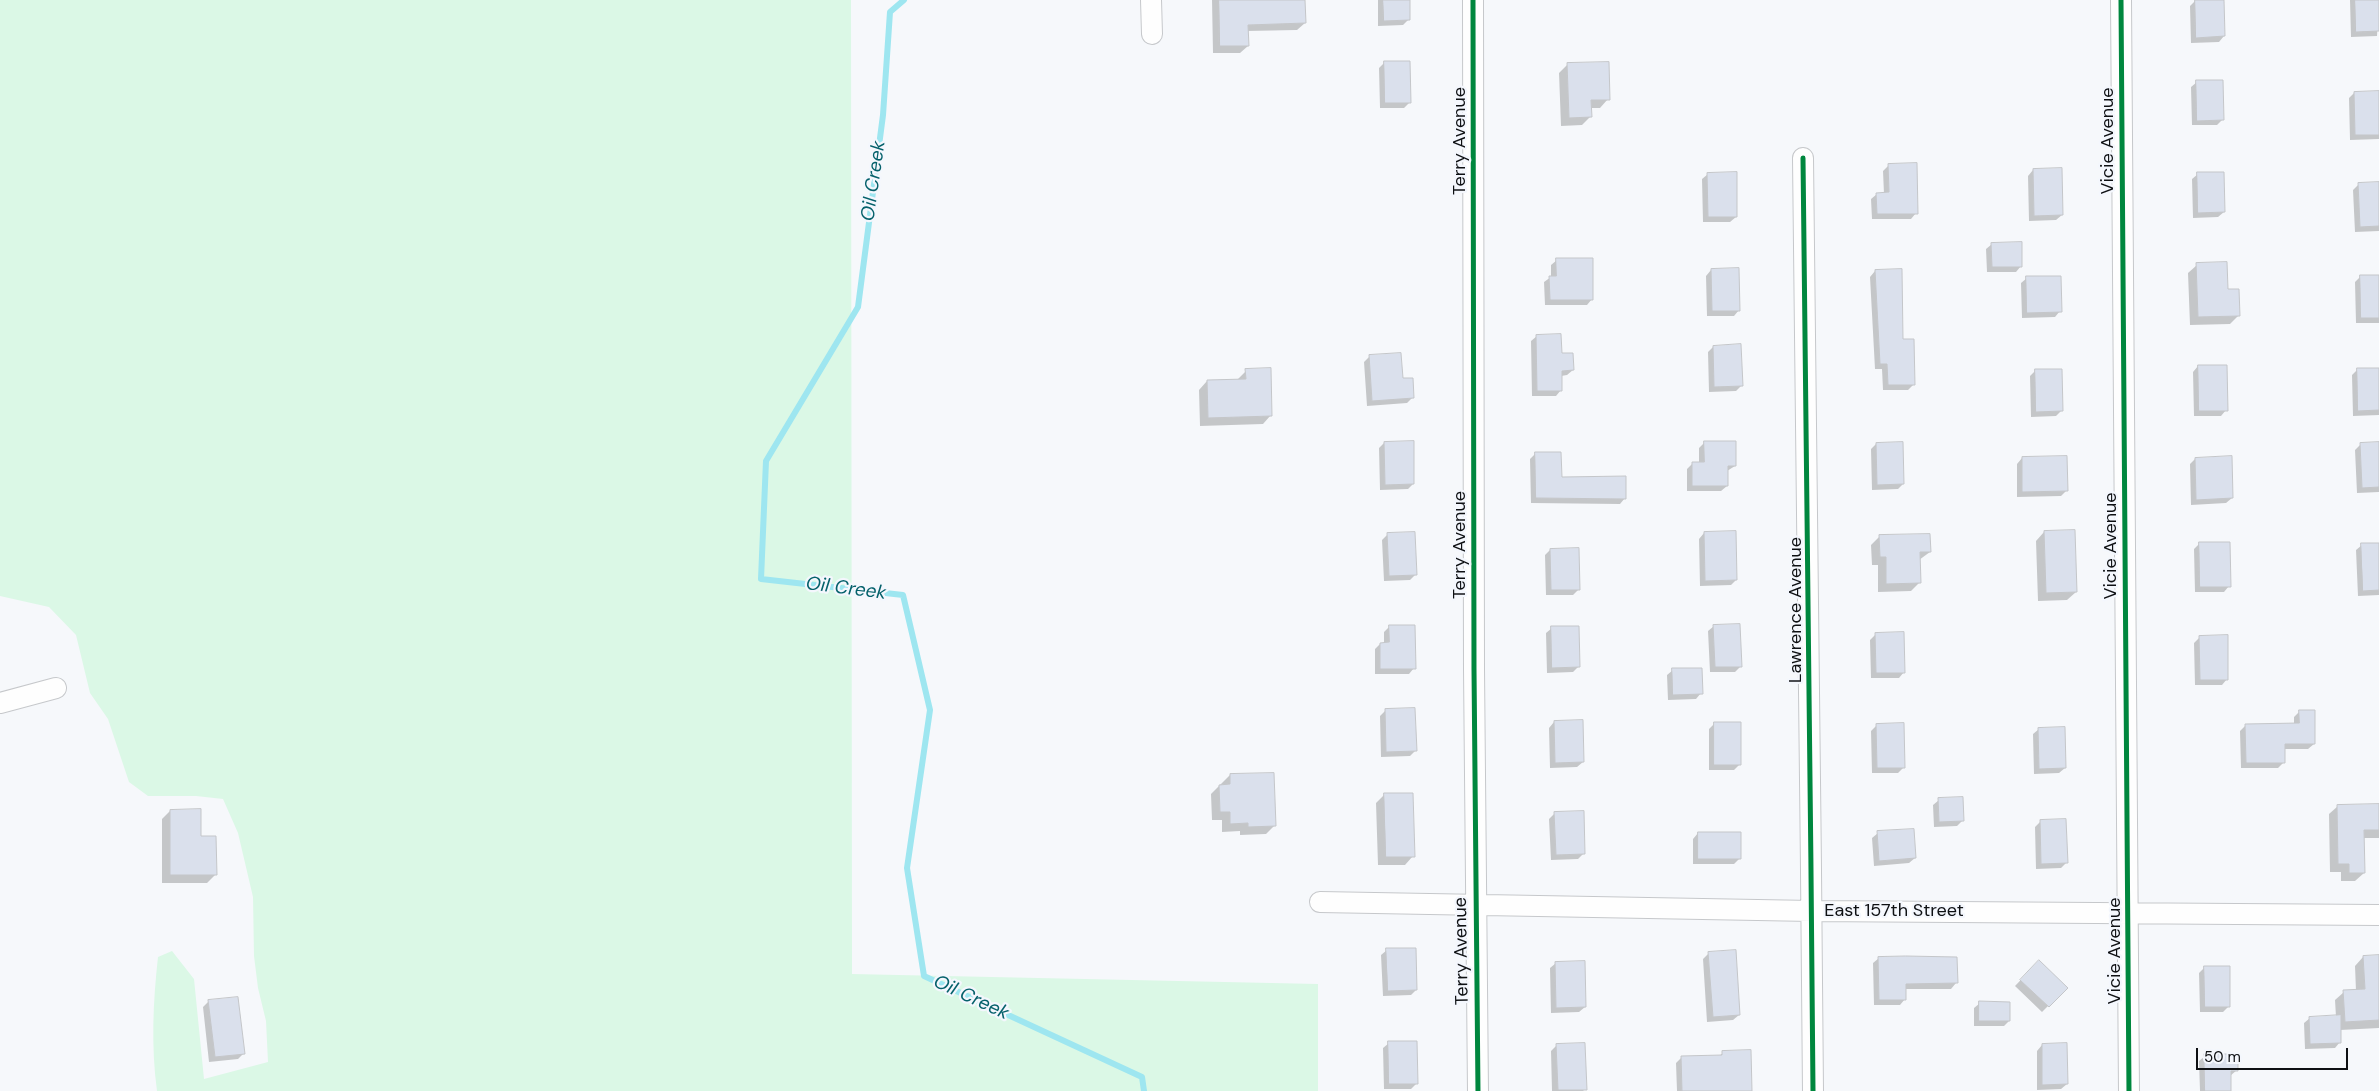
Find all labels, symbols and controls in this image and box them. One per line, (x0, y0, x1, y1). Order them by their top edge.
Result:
street label: Terry Avenue (1449, 87, 1471, 195)
street label: Vicie Avenue (2097, 87, 2119, 195)
water label: Oil Creek (857, 139, 891, 223)
street label: Terry Avenue (1449, 491, 1471, 599)
street label: Vicie Avenue (2100, 492, 2122, 600)
street label: Lawrence Avenue (1785, 537, 1807, 683)
water label: Oil Creek (804, 573, 888, 605)
street label: Terry Avenue (1450, 897, 1474, 1005)
street label: Vicie Avenue (2104, 897, 2126, 1005)
street label: East 157th Street (1824, 900, 1964, 922)
water label: Oil Creek (930, 971, 1012, 1025)
scale bar (2199, 1038, 2352, 1070)
text: 50 m (2204, 1047, 2241, 1067)

